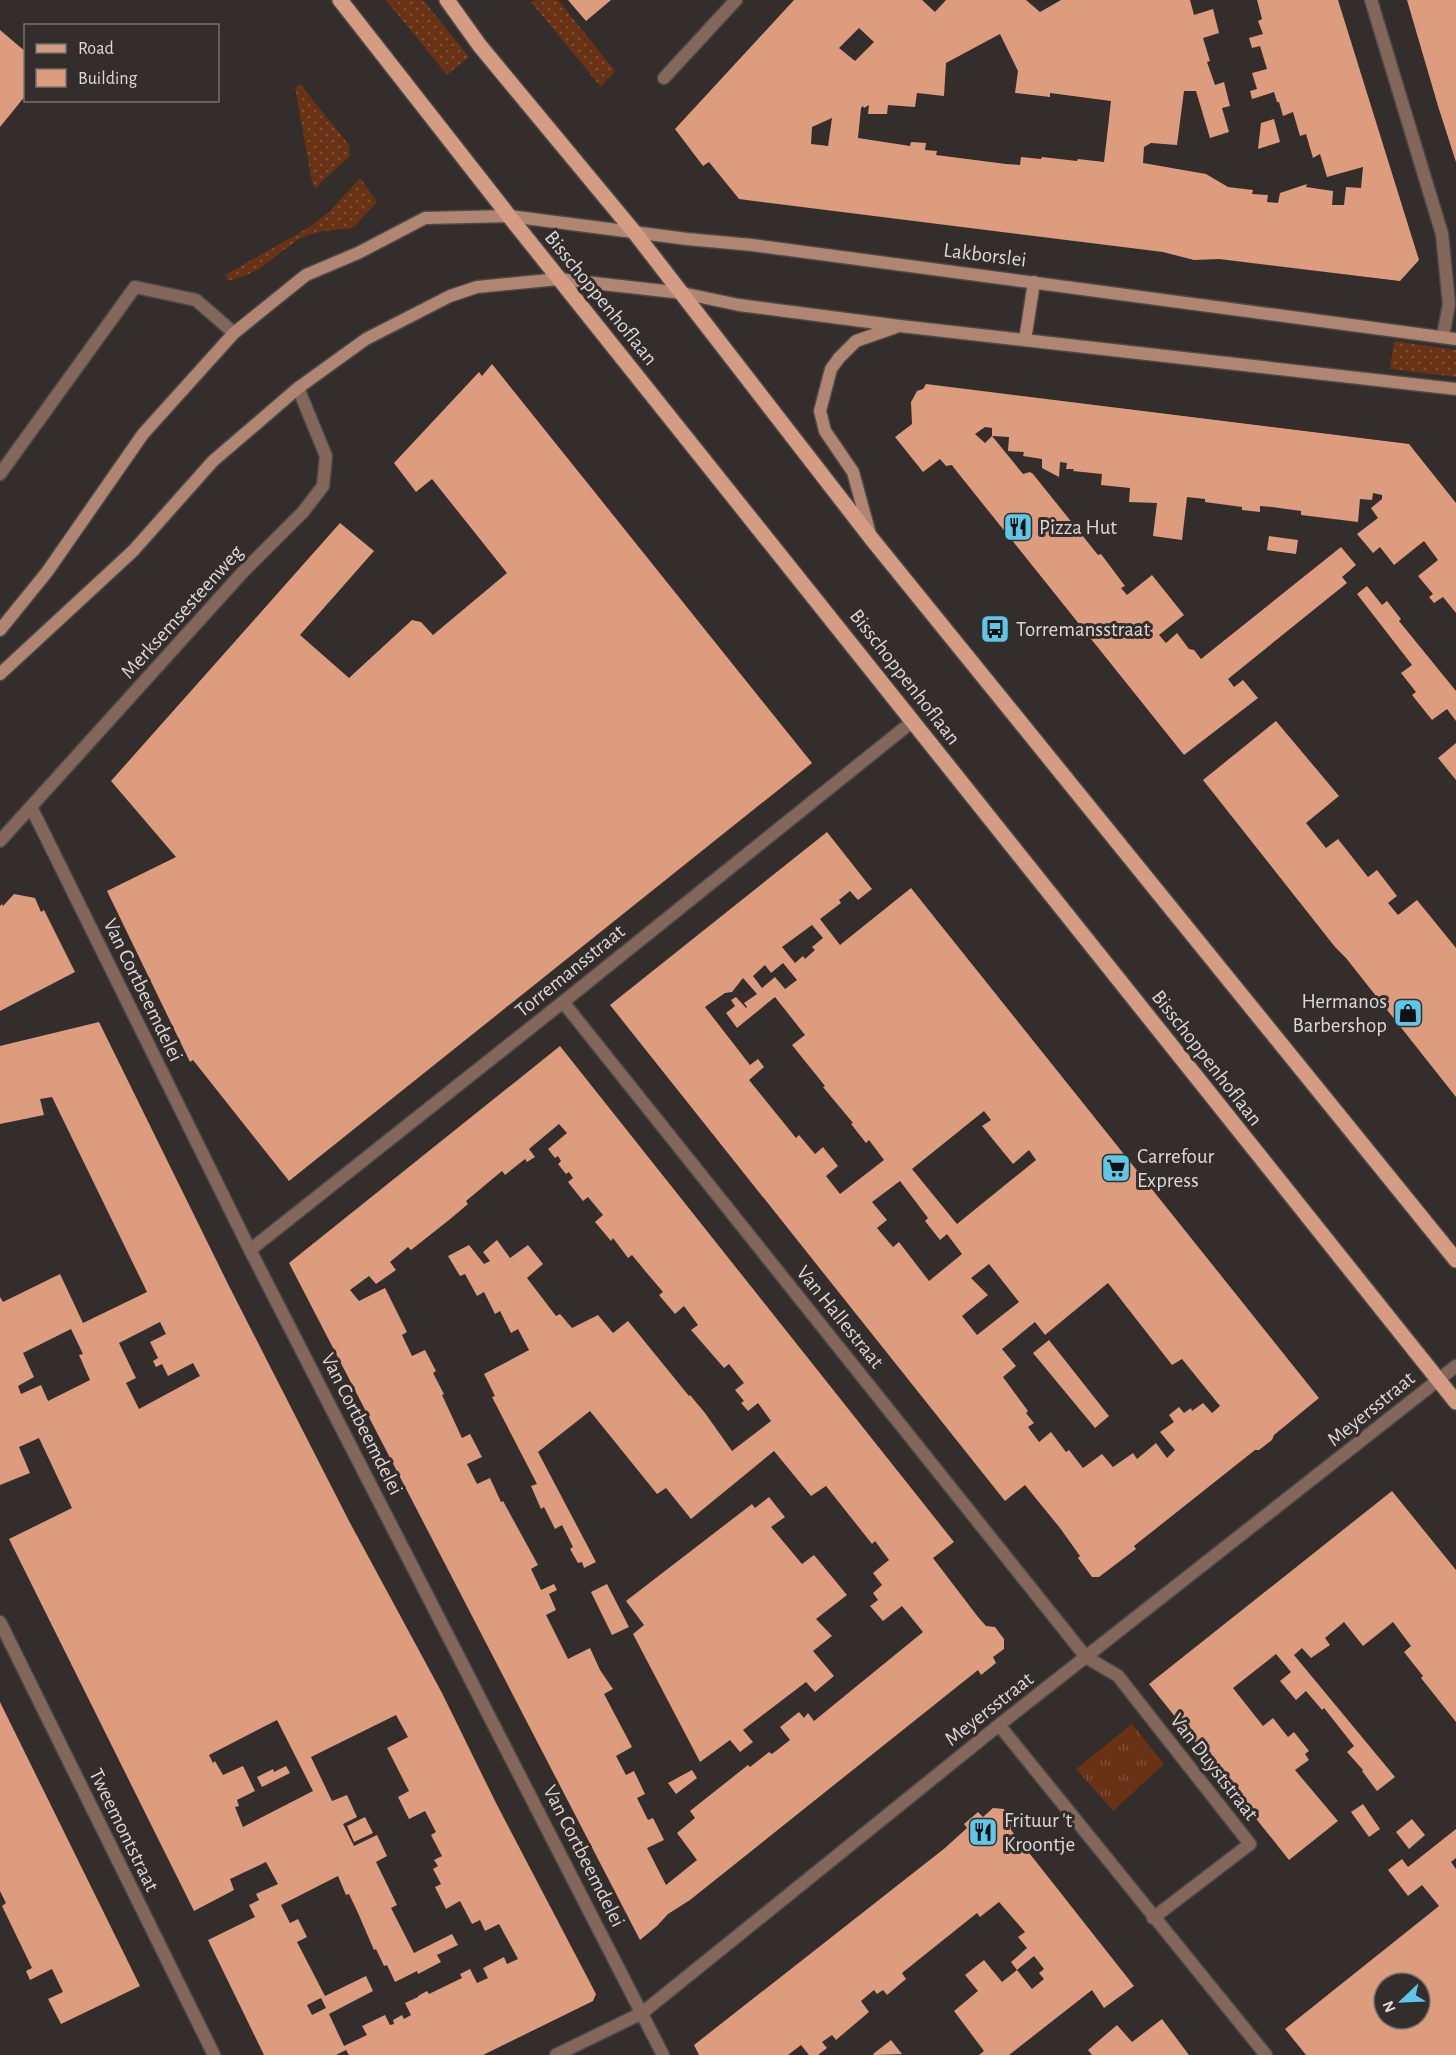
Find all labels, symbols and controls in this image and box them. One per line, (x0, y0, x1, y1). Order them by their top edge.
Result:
legend (24, 24, 219, 102)
text: Road (78, 40, 114, 58)
text: Building (78, 70, 138, 88)
street label: Bisschoppenhoflaan (541, 227, 661, 369)
street label: Lakborslei (942, 239, 1028, 271)
restaurant icon: Pizza Hut (1002, 511, 1034, 543)
place label: Pizza Hut (1039, 517, 1117, 538)
street label: Merksemsesteenweg (117, 541, 248, 683)
street label: Bisschoppenhoflaan (846, 605, 964, 749)
bus stop icon: Torremansstraat (979, 613, 1011, 645)
place label: Torremansstraat (1016, 619, 1151, 640)
street label: Van Cortbeemdelei (99, 915, 187, 1065)
street label: Torremansstraat (511, 920, 629, 1021)
street label: Bisschoppenhoflaan (1148, 986, 1266, 1130)
place label: Hermanos Barbershop (1292, 991, 1387, 1036)
shop icon: Hermanos Barbershop (1392, 997, 1424, 1029)
place label: Carrefour Express (1137, 1146, 1214, 1191)
supermarket icon: Carrefour Express (1100, 1152, 1132, 1184)
street label: Van Hallestraat (792, 1262, 888, 1373)
street label: Van Cortbeemdelei (317, 1350, 407, 1498)
street label: Meyersstraat (1323, 1367, 1419, 1450)
street label: Meyersstraat (941, 1668, 1037, 1750)
street label: Van Duyststraat (1166, 1710, 1262, 1825)
street label: Tweemontstraat (85, 1765, 163, 1895)
street label: Van Cortbeemdelei (539, 1782, 629, 1930)
place label: Frituur 't Kroontje (1004, 1810, 1075, 1855)
restaurant icon: Frituur 't Kroontje (967, 1816, 999, 1848)
north arrow (1372, 1971, 1432, 2031)
text: N (1380, 1998, 1399, 2015)

